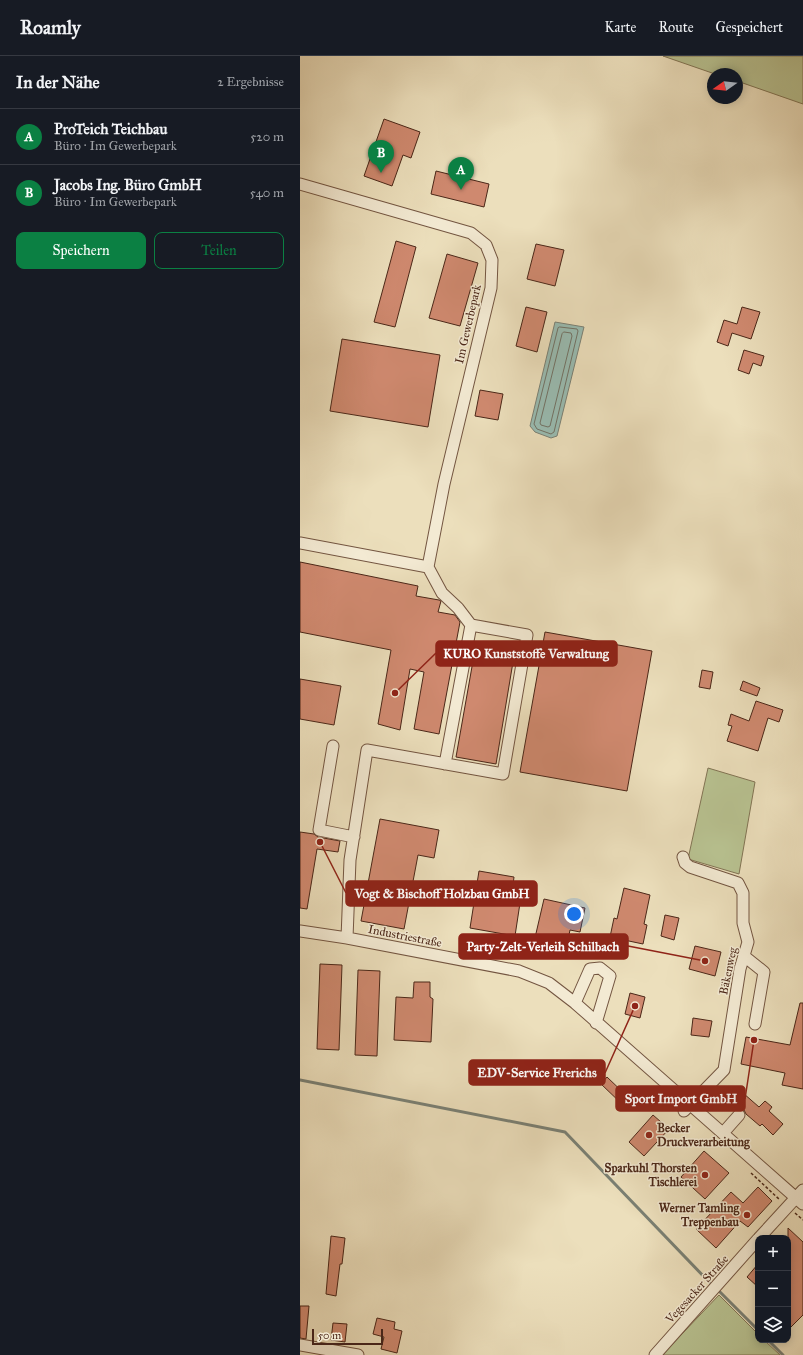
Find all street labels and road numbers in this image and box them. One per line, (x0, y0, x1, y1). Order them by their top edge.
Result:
street label: Im Gewerbepark (452, 283, 484, 365)
street label: Industriestraße (367, 922, 443, 950)
street label: Bäkenweg (716, 946, 741, 996)
street label: Vegesacker Straße (662, 1252, 732, 1327)

